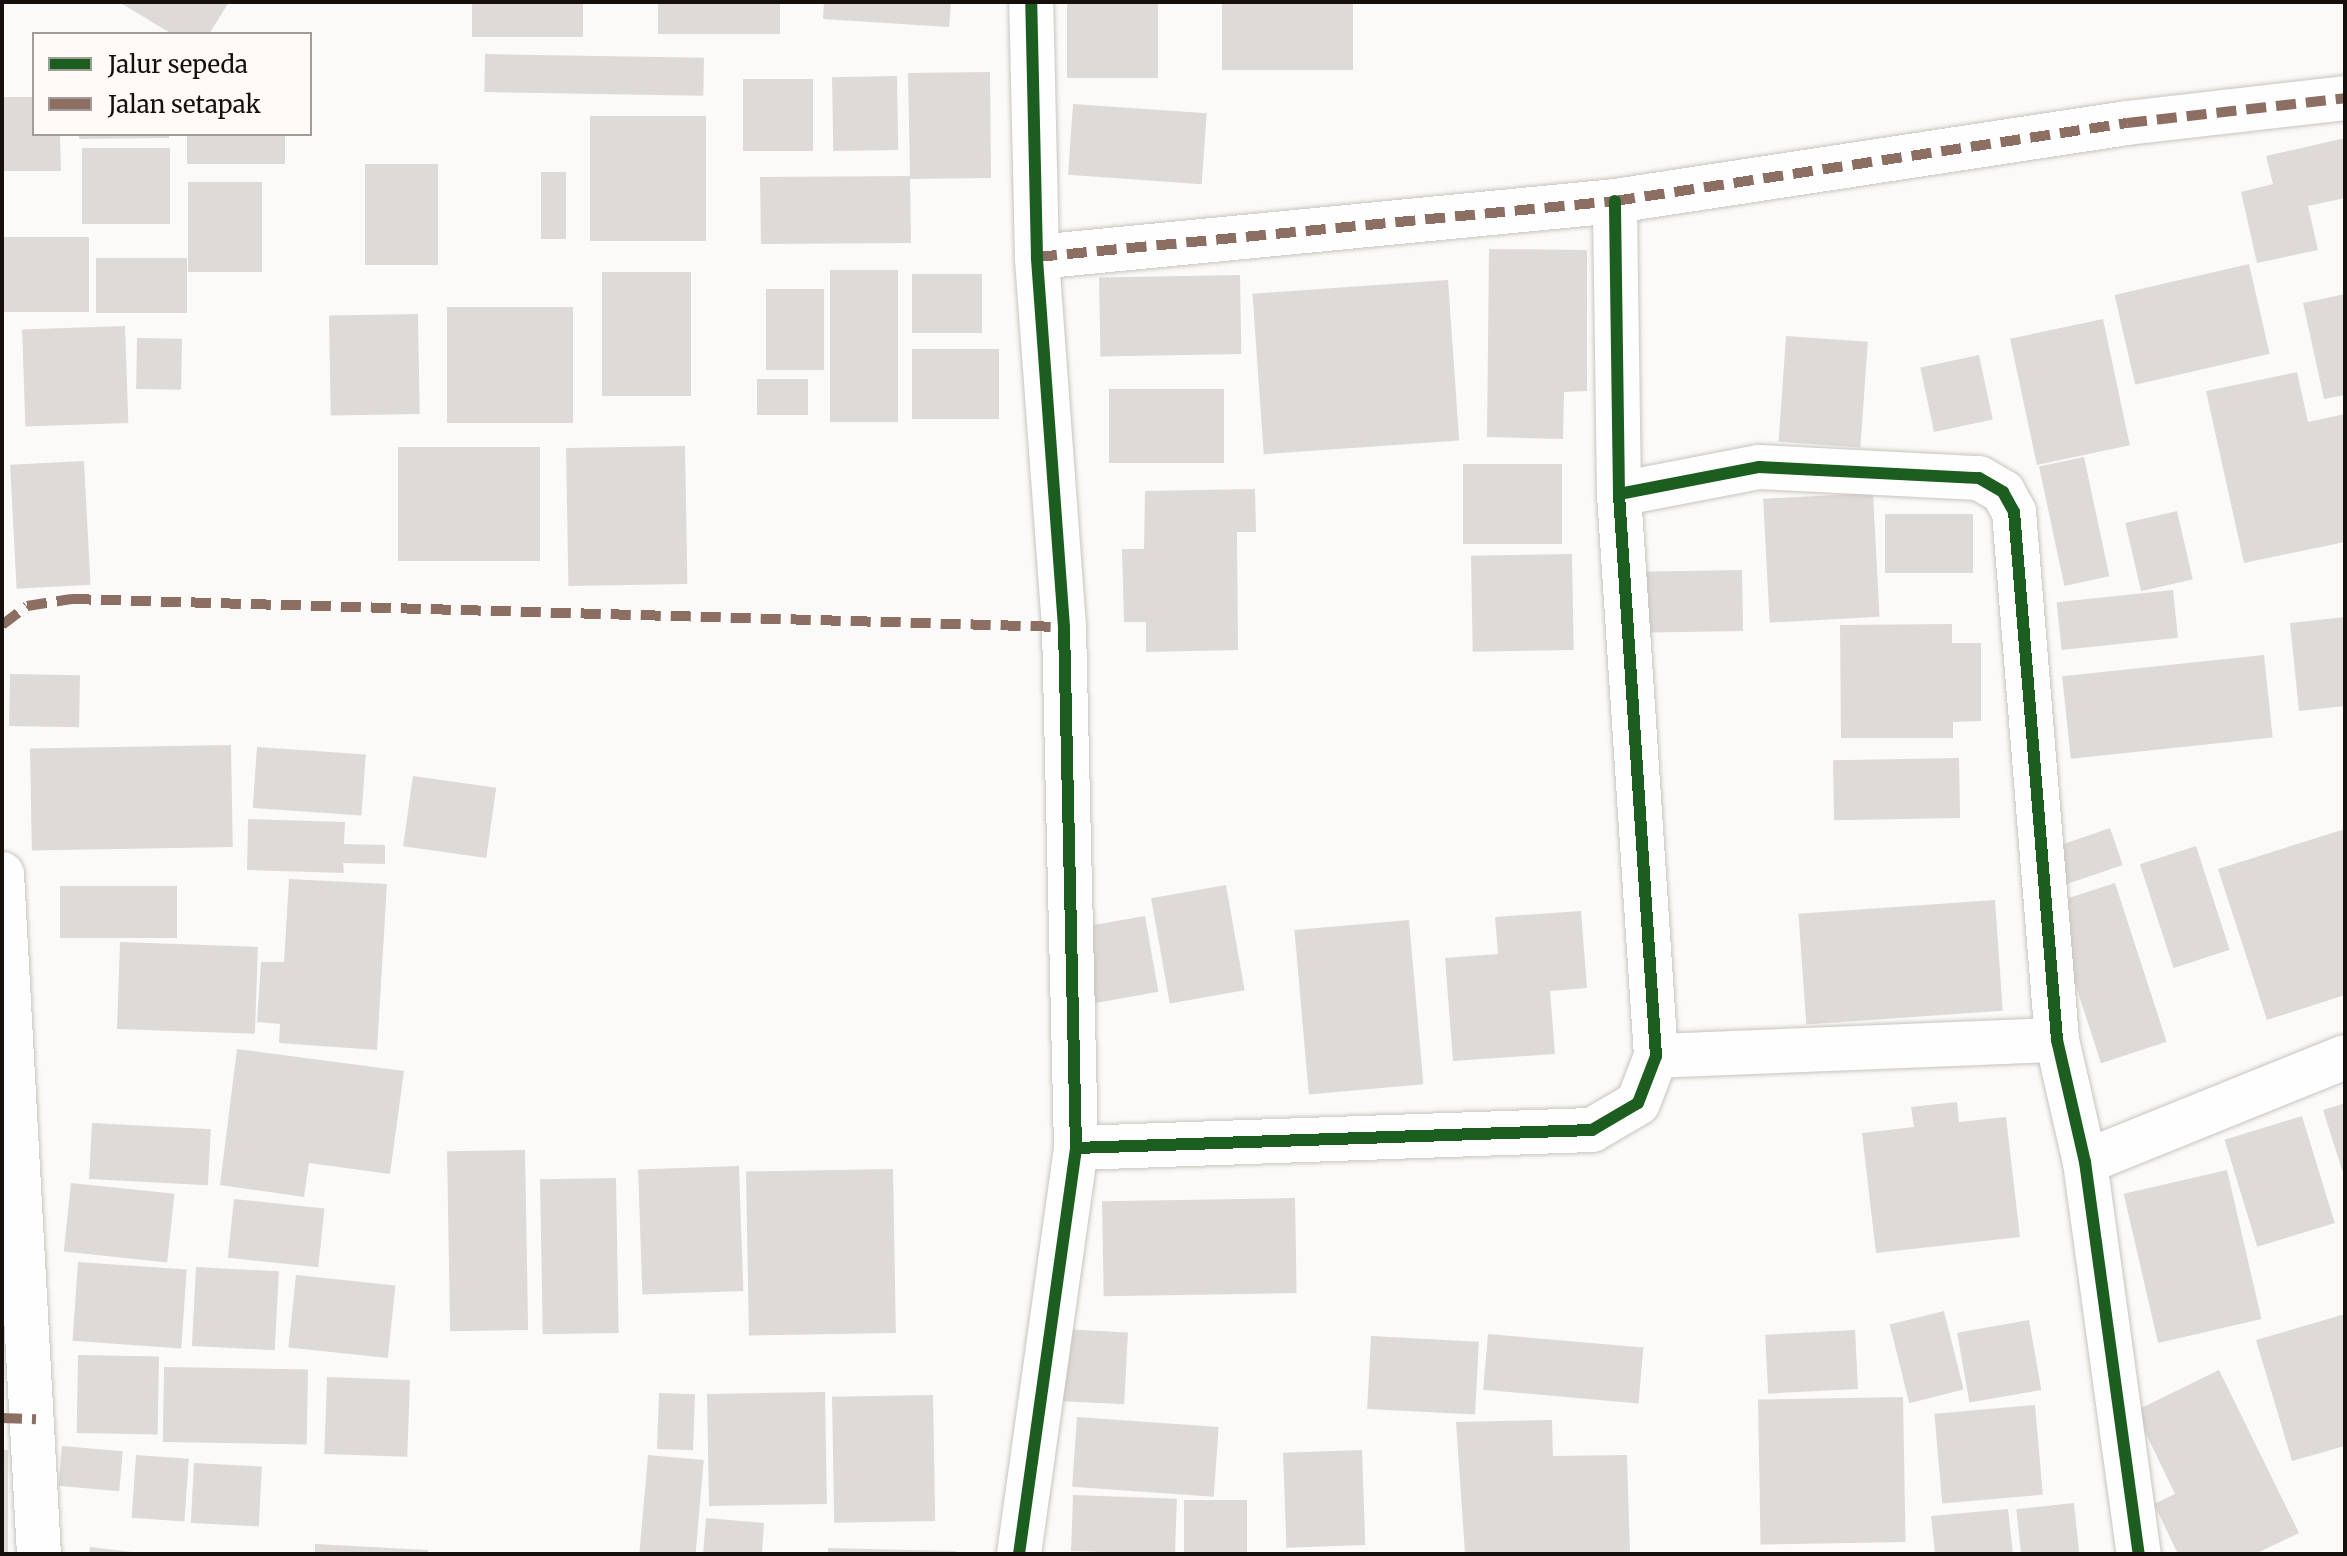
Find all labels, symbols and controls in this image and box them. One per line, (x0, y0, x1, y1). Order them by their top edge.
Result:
legend (32, 32, 312, 136)
text: Jalur sepeda (108, 49, 248, 80)
text: Jalan setapak (108, 89, 261, 120)

